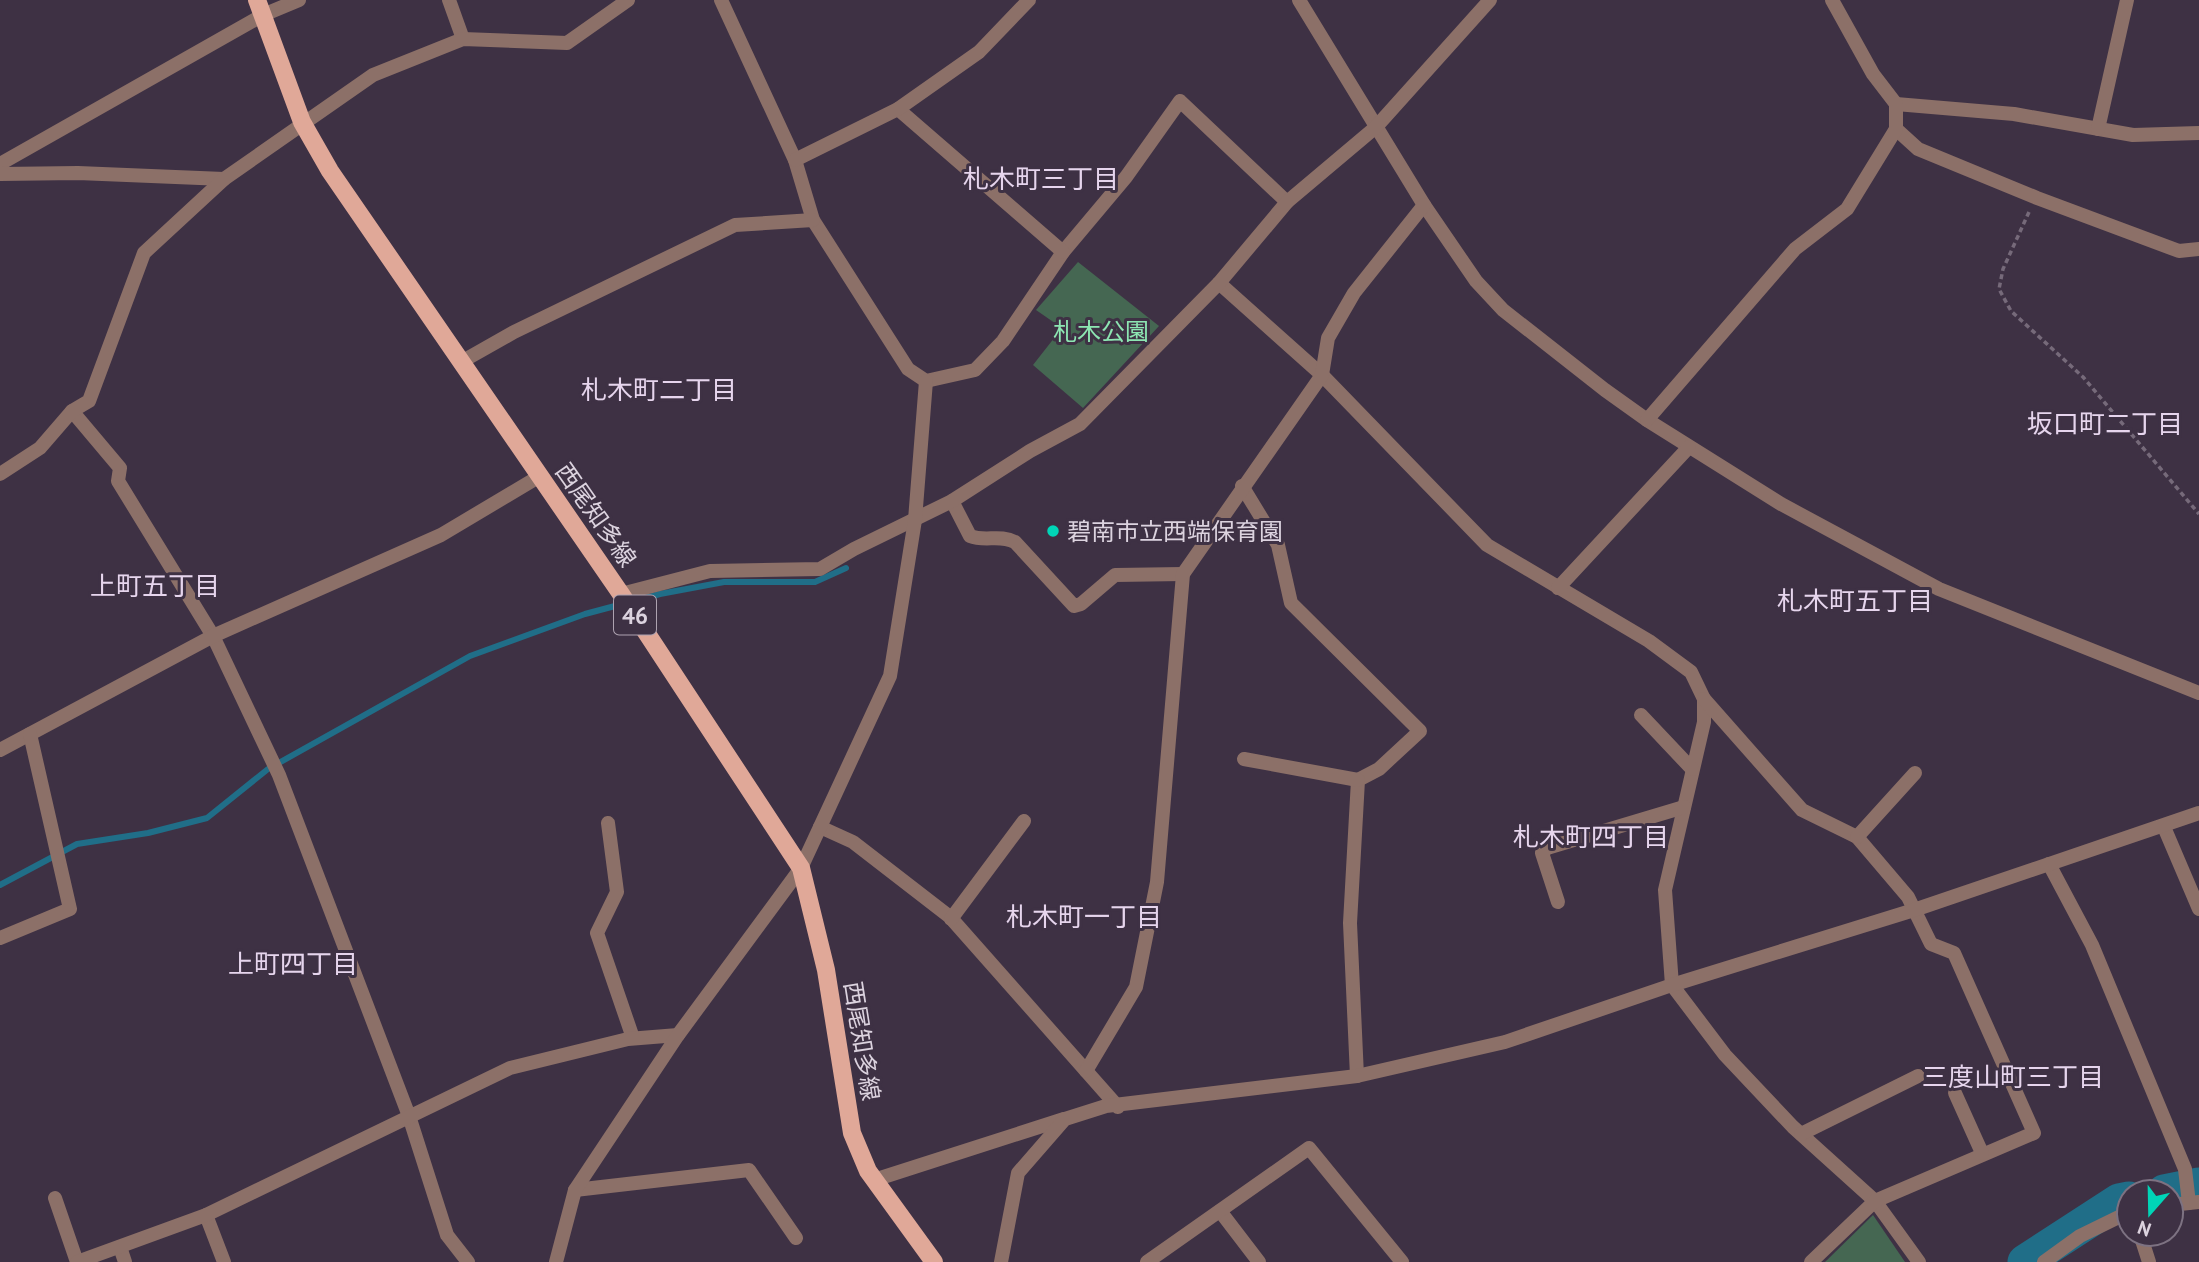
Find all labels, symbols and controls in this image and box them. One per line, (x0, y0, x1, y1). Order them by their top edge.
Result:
district label: 札木町三丁目 (963, 162, 1119, 195)
park label: 札木公園 (1053, 316, 1149, 347)
district label: 札木町二丁目 (581, 373, 737, 406)
district label: 坂口町二丁目 (2027, 407, 2183, 440)
street label: 西尾知多線 (549, 457, 643, 573)
place label: 碧南市立西端保育園 (1067, 516, 1283, 547)
marker: 碧南市立西端保育園 (1045, 523, 1061, 539)
district label: 上町五丁目 (90, 569, 220, 602)
district label: 札木町五丁目 (1777, 584, 1933, 617)
road number: 46 (614, 596, 656, 635)
district label: 札木町四丁目 (1513, 820, 1669, 853)
district label: 札木町一丁目 (1006, 900, 1162, 933)
district label: 上町四丁目 (228, 947, 358, 980)
street label: 西尾知多線 (837, 979, 887, 1103)
district label: 三度山町三丁目 (1922, 1060, 2104, 1093)
north arrow (2115, 1178, 2185, 1248)
text: N (2134, 1216, 2154, 1242)

